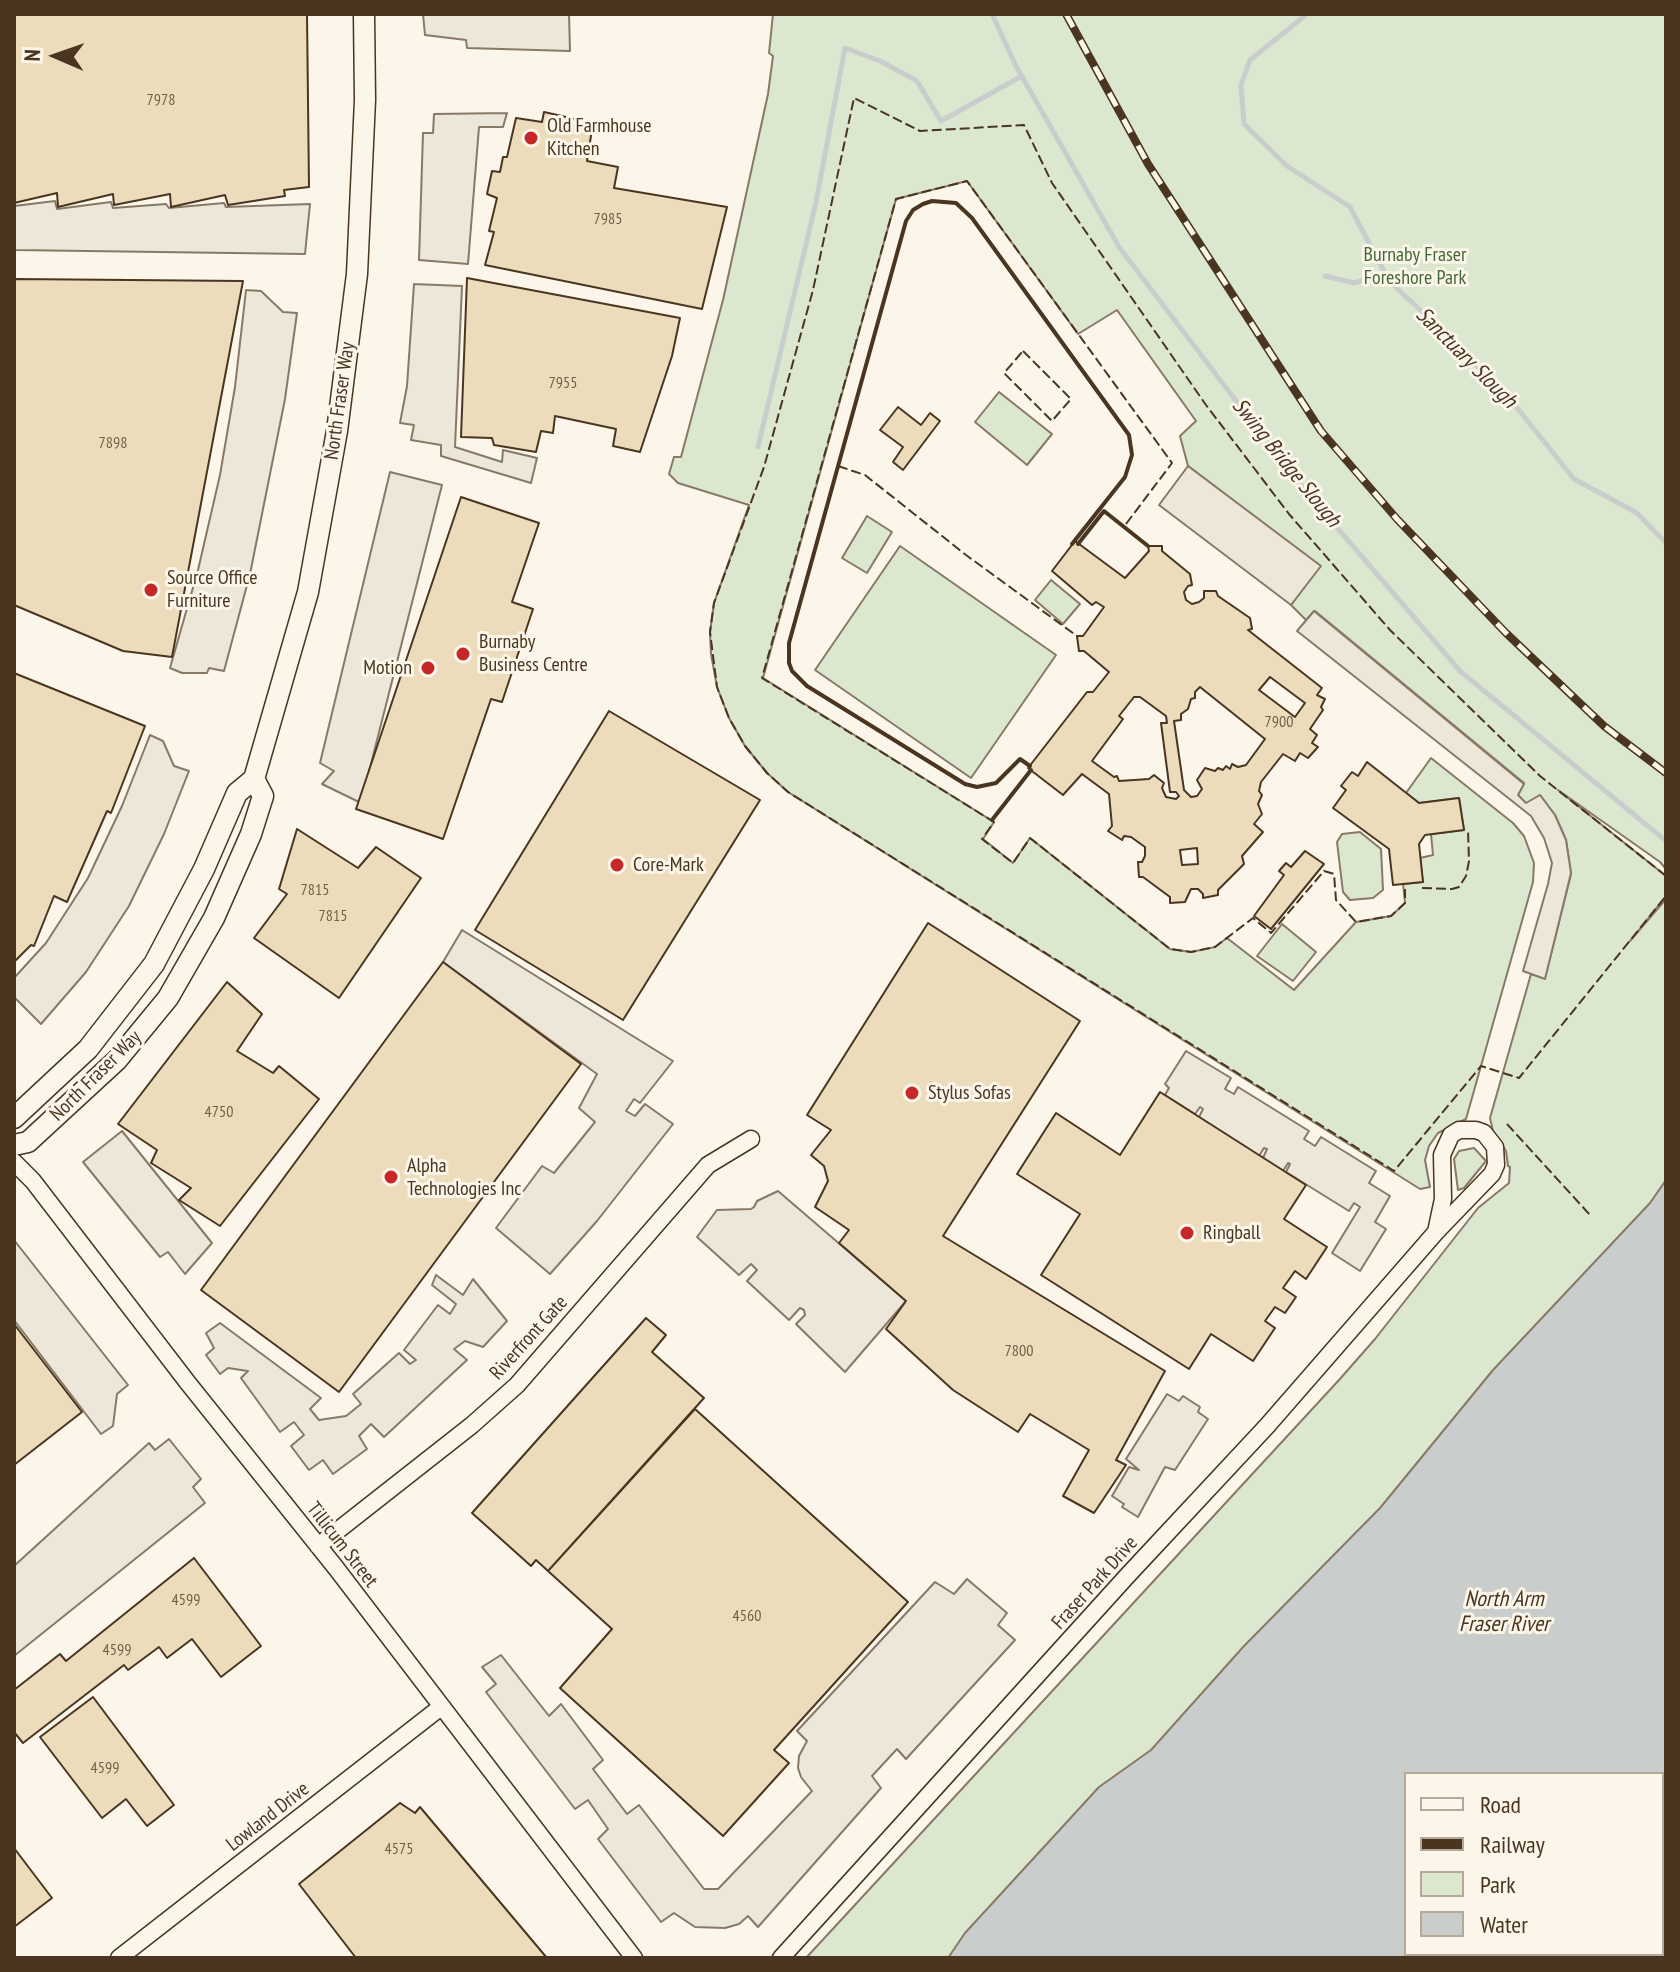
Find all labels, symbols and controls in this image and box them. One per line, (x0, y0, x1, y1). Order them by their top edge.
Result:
north arrow (16, 16, 96, 96)
text: N (18, 49, 46, 62)
house number: 7978 (147, 90, 175, 110)
place label: Old Farmhouse Kitchen (547, 114, 651, 161)
marker: Old Farmhouse Kitchen (522, 129, 540, 147)
house number: 7985 (594, 209, 622, 229)
park label: Burnaby Fraser Foreshore Park (1364, 243, 1466, 290)
water label: Sanctuary Slough (1410, 302, 1522, 414)
street label: North Fraser Way (320, 341, 360, 461)
house number: 7955 (549, 373, 577, 393)
water label: Swing Bridge Slough (1226, 393, 1346, 533)
house number: 7898 (99, 433, 127, 453)
place label: Source Office Furniture (167, 566, 258, 613)
marker: Source Office Furniture (142, 581, 160, 599)
place label: Burnaby Business Centre (479, 630, 588, 677)
marker: Burnaby Business Centre (454, 645, 472, 663)
place label: Motion (363, 656, 412, 680)
marker: Motion (419, 659, 437, 677)
house number: 7900 (1265, 712, 1293, 732)
place label: Core-Mark (633, 853, 704, 877)
marker: Core-Mark (608, 856, 626, 874)
house number: 7815 (301, 880, 329, 900)
house number: 7815 (319, 906, 347, 926)
street label: North Fraser Way (46, 1026, 146, 1126)
place label: Stylus Sofas (928, 1081, 1011, 1105)
marker: Stylus Sofas (903, 1084, 921, 1102)
house number: 4750 (205, 1102, 233, 1122)
place label: Alpha Technologies Inc (407, 1154, 521, 1201)
marker: Alpha Technologies Inc (382, 1168, 400, 1186)
place label: Ringball (1203, 1221, 1260, 1245)
marker: Ringball (1178, 1224, 1196, 1242)
street label: Riverfront Gate (485, 1291, 573, 1385)
house number: 7800 (1005, 1341, 1033, 1361)
street label: Tillicum Street (301, 1498, 383, 1592)
street label: Fraser Park Drive (1047, 1532, 1143, 1634)
water label: North Arm Fraser River (1459, 1587, 1549, 1638)
house number: 4599 (172, 1590, 200, 1610)
house number: 4560 (733, 1606, 761, 1626)
house number: 4599 (103, 1640, 131, 1660)
house number: 4599 (91, 1758, 119, 1778)
legend (1404, 1772, 1664, 1956)
street label: Lowland Drive (222, 1777, 314, 1857)
text: Road (1480, 1789, 1521, 1820)
text: Railway (1480, 1829, 1545, 1860)
house number: 4575 (385, 1839, 413, 1859)
text: Park (1480, 1869, 1516, 1900)
text: Water (1480, 1909, 1528, 1940)

